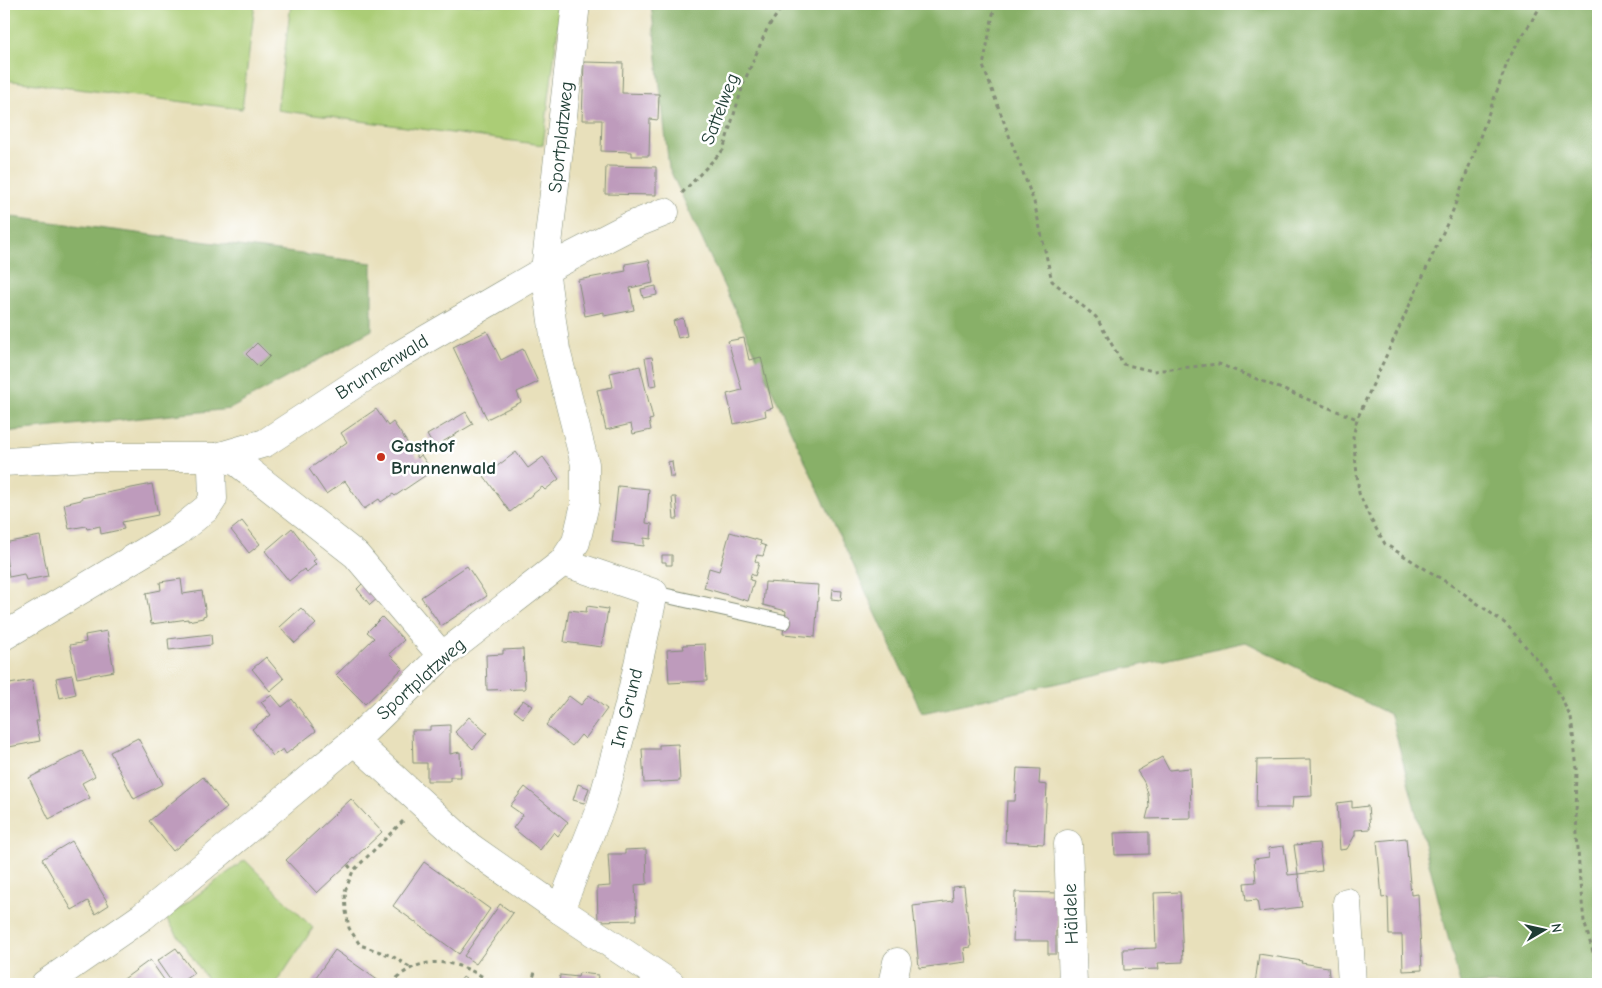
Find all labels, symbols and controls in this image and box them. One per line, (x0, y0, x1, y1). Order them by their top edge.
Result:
street label: Sattelweg (696, 70, 744, 148)
street label: Sportplatzweg (544, 80, 578, 194)
street label: Brunnenwald (332, 330, 432, 404)
place label: Gasthof Brunnenwald (391, 435, 496, 479)
marker: Gasthof Brunnenwald (375, 451, 387, 463)
street label: Sportplatzweg (372, 633, 470, 725)
street label: Im Grund (607, 666, 647, 750)
street label: Häldele (1059, 883, 1083, 945)
north arrow (1520, 906, 1570, 956)
text: N (1547, 922, 1565, 934)

